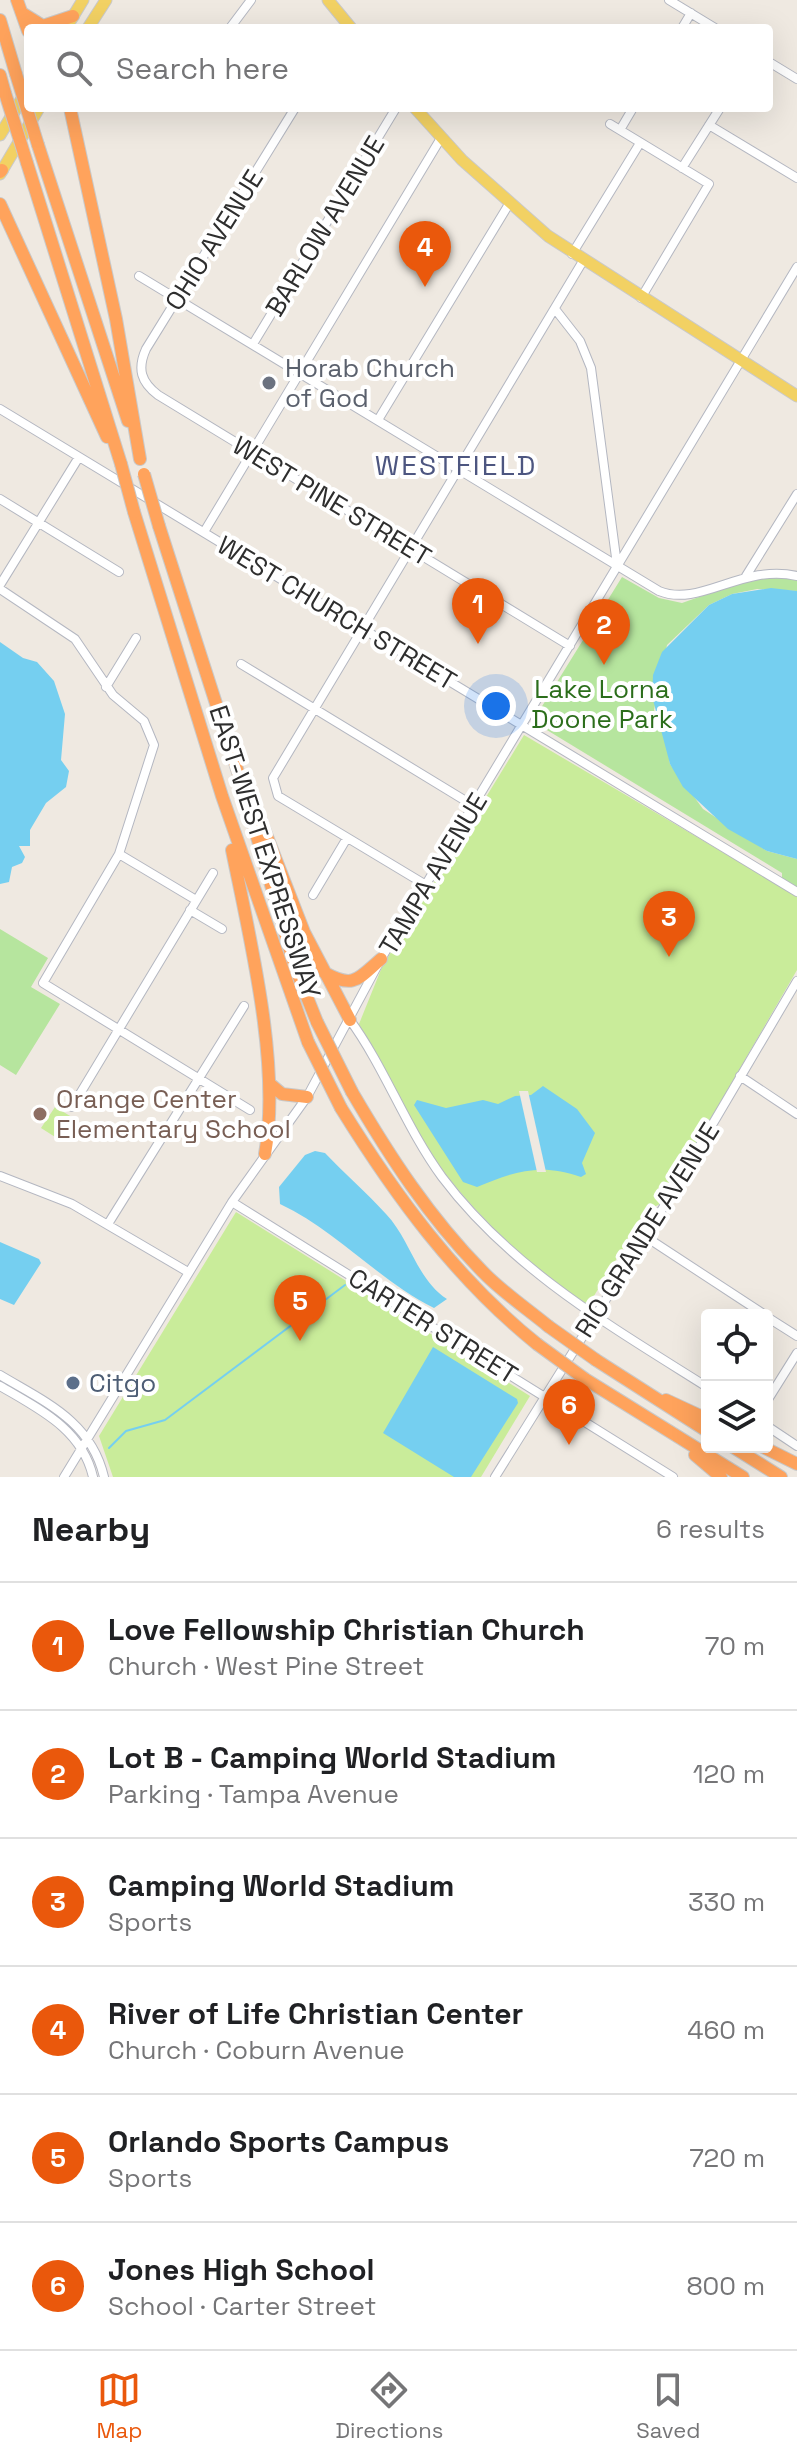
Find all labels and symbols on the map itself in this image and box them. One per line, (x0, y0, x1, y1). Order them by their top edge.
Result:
street label: BARLOW AVENUE (258, 130, 392, 322)
street label: OHIO AVENUE (157, 163, 271, 317)
pin: 4 (399, 221, 451, 287)
place label: Horab Church of God (285, 351, 455, 415)
marker: Horab Church of God (260, 374, 278, 392)
street label: WEST PINE STREET (226, 428, 438, 574)
district label: WESTFIELD (375, 447, 537, 483)
street label: WEST CHURCH STREET (211, 528, 463, 698)
pin: 1 (452, 578, 504, 644)
pin: 2 (578, 599, 630, 665)
park label: Lake Lorna Doone Park (531, 672, 673, 736)
your location (476, 686, 516, 726)
street label: EAST-WEST EXPRESSWAY (201, 701, 329, 1003)
street label: TAMPA AVENUE (371, 787, 495, 961)
pin: 3 (643, 891, 695, 957)
place label: Orange Center Elementary School (56, 1082, 291, 1146)
marker: Orange Center Elementary School (31, 1105, 49, 1123)
street label: RIO GRANDE AVENUE (567, 1116, 727, 1344)
street label: CARTER STREET (342, 1260, 524, 1392)
pin: 5 (274, 1275, 326, 1341)
place label: Citgo (89, 1366, 156, 1400)
marker: Citgo (64, 1374, 82, 1392)
pin: 6 (543, 1379, 595, 1445)

